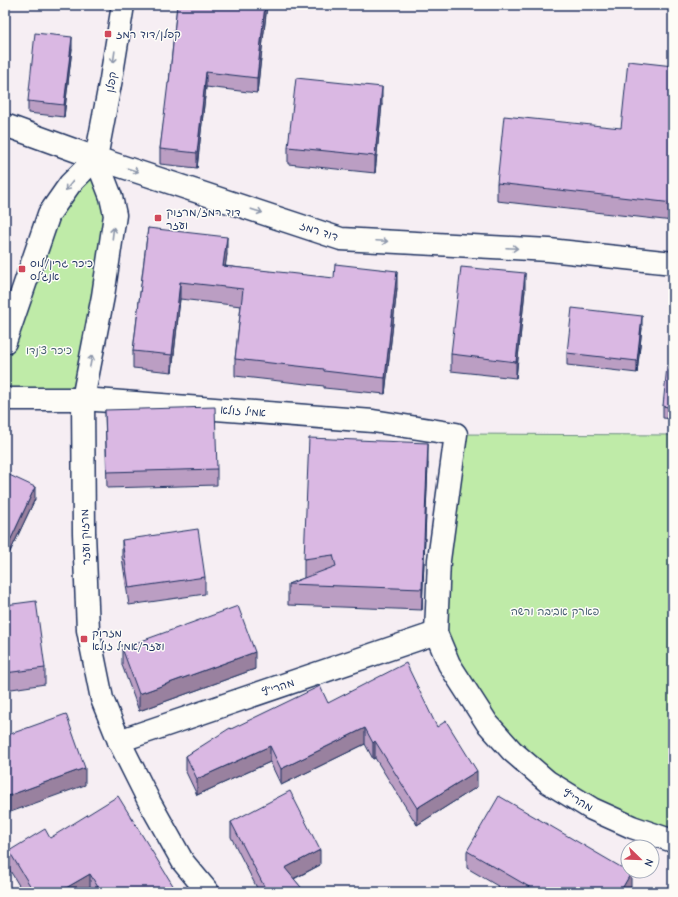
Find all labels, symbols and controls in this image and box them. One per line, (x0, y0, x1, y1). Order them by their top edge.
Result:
place label: קפלן/דוד רמז (116, 28, 181, 41)
marker: קפלן/דוד רמז (103, 29, 113, 39)
one-way arrow (110, 50, 118, 63)
street label: קפלן (103, 70, 120, 93)
one-way arrow (127, 167, 140, 174)
one-way arrow (65, 180, 74, 191)
place label: דוד רמז/מרזוק ועזר (166, 206, 241, 232)
one-way arrow (250, 208, 263, 215)
marker: דוד רמז/מרזוק ועזר (153, 213, 163, 223)
street label: דוד רמז (298, 219, 340, 244)
one-way arrow (109, 227, 116, 240)
one-way arrow (375, 238, 388, 245)
one-way arrow (505, 244, 518, 252)
place label: כיכר גרין/לוס אנג׳לס (30, 257, 93, 283)
marker: כיכר גרין/לוס אנג׳לס (17, 264, 27, 274)
park label: כיכר צ'נדו (26, 344, 72, 357)
one-way arrow (87, 355, 95, 368)
street label: אמיל זולא (220, 403, 266, 420)
street label: מרזוק ועזר (78, 509, 93, 565)
park label: פארק אביבה ורשה (511, 605, 599, 618)
place label: מזרוק ועזר/אמיל זולא (92, 627, 165, 653)
marker: מזרוק ועזר/אמיל זולא (79, 634, 89, 644)
street label: מהרי"ץ (260, 676, 296, 699)
street label: מהרי"ץ (560, 786, 595, 815)
north arrow (620, 839, 660, 879)
text: N (641, 857, 656, 869)

